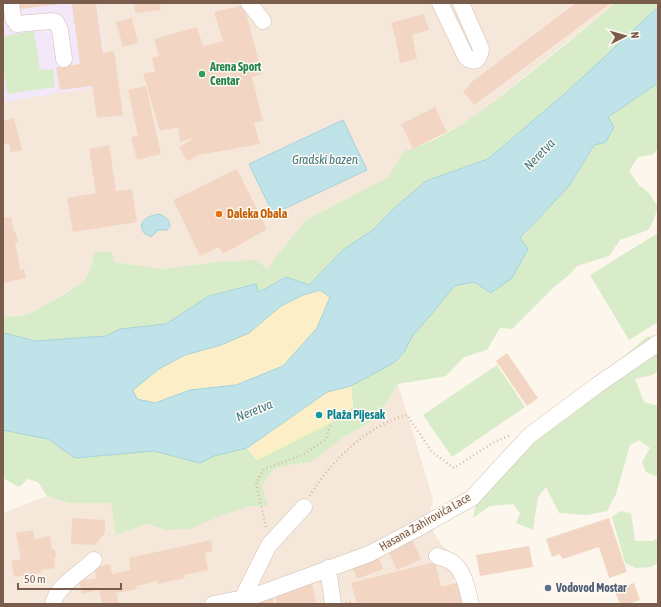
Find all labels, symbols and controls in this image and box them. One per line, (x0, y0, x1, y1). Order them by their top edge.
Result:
north arrow (605, 16, 645, 56)
text: N (629, 31, 641, 39)
place label: Arena Sport Centar (209, 60, 262, 88)
marker: Arena Sport Centar (197, 69, 207, 79)
water label: Neretva (521, 135, 558, 173)
water label: Gradski bazen (292, 152, 359, 167)
place label: Daleka Obala (227, 207, 288, 221)
marker: Daleka Obala (214, 209, 224, 219)
water label: Neretva (234, 396, 275, 425)
place label: Plaža Pijesak (327, 408, 386, 422)
marker: Plaža Pijesak (314, 410, 324, 420)
street label: Hasana Zahirovića Lace (377, 490, 473, 554)
scale bar (18, 565, 121, 591)
text: 50 m (24, 572, 46, 586)
place label: Vodovod Mostar (555, 581, 627, 595)
marker: Vodovod Mostar (543, 583, 553, 593)

